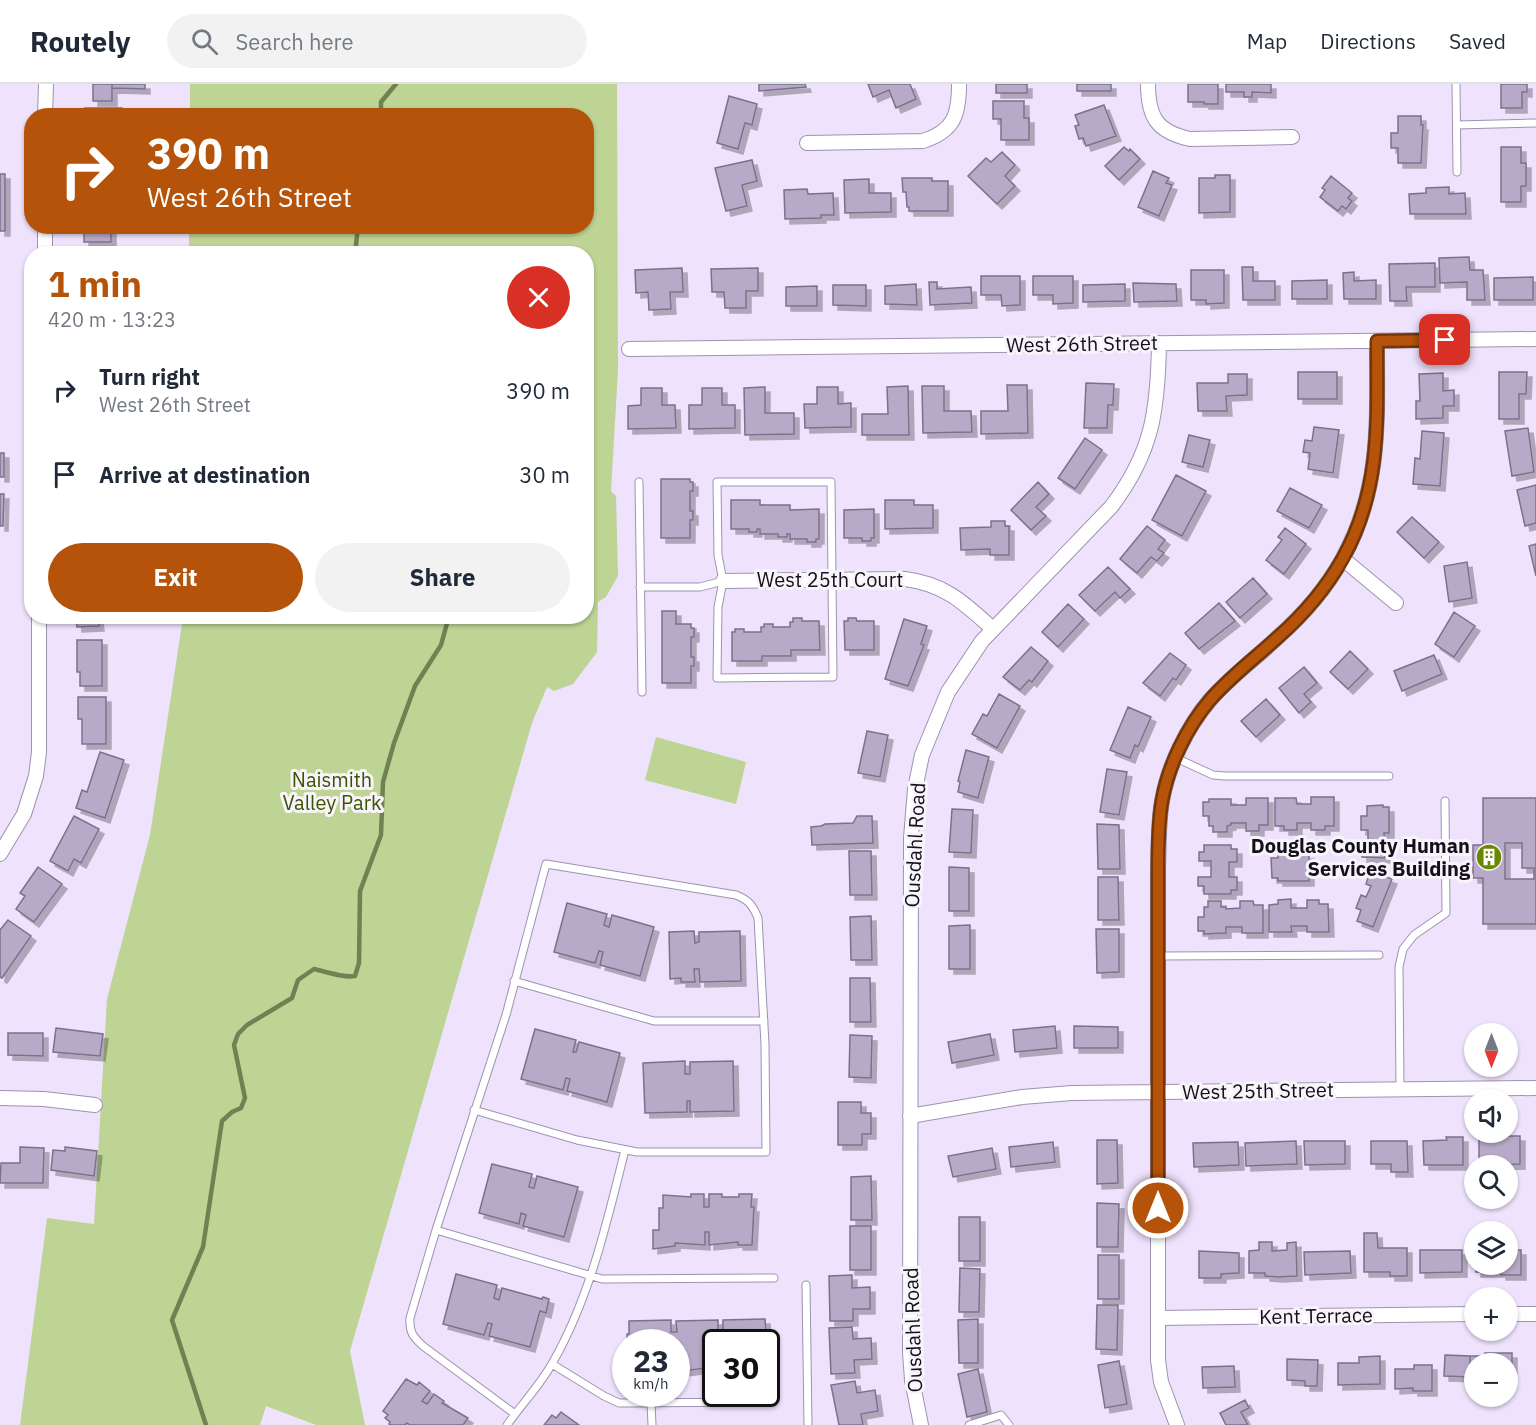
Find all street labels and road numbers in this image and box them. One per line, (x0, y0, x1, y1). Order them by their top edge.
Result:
street label: West 26th Street (1006, 329, 1158, 358)
street label: West 25th Court (757, 566, 903, 593)
street label: Ousdahl Road (898, 782, 931, 908)
street label: West 25th Street (1182, 1076, 1334, 1105)
street label: Ousdahl Road (897, 1267, 928, 1393)
street label: Kent Terrace (1259, 1301, 1373, 1330)

